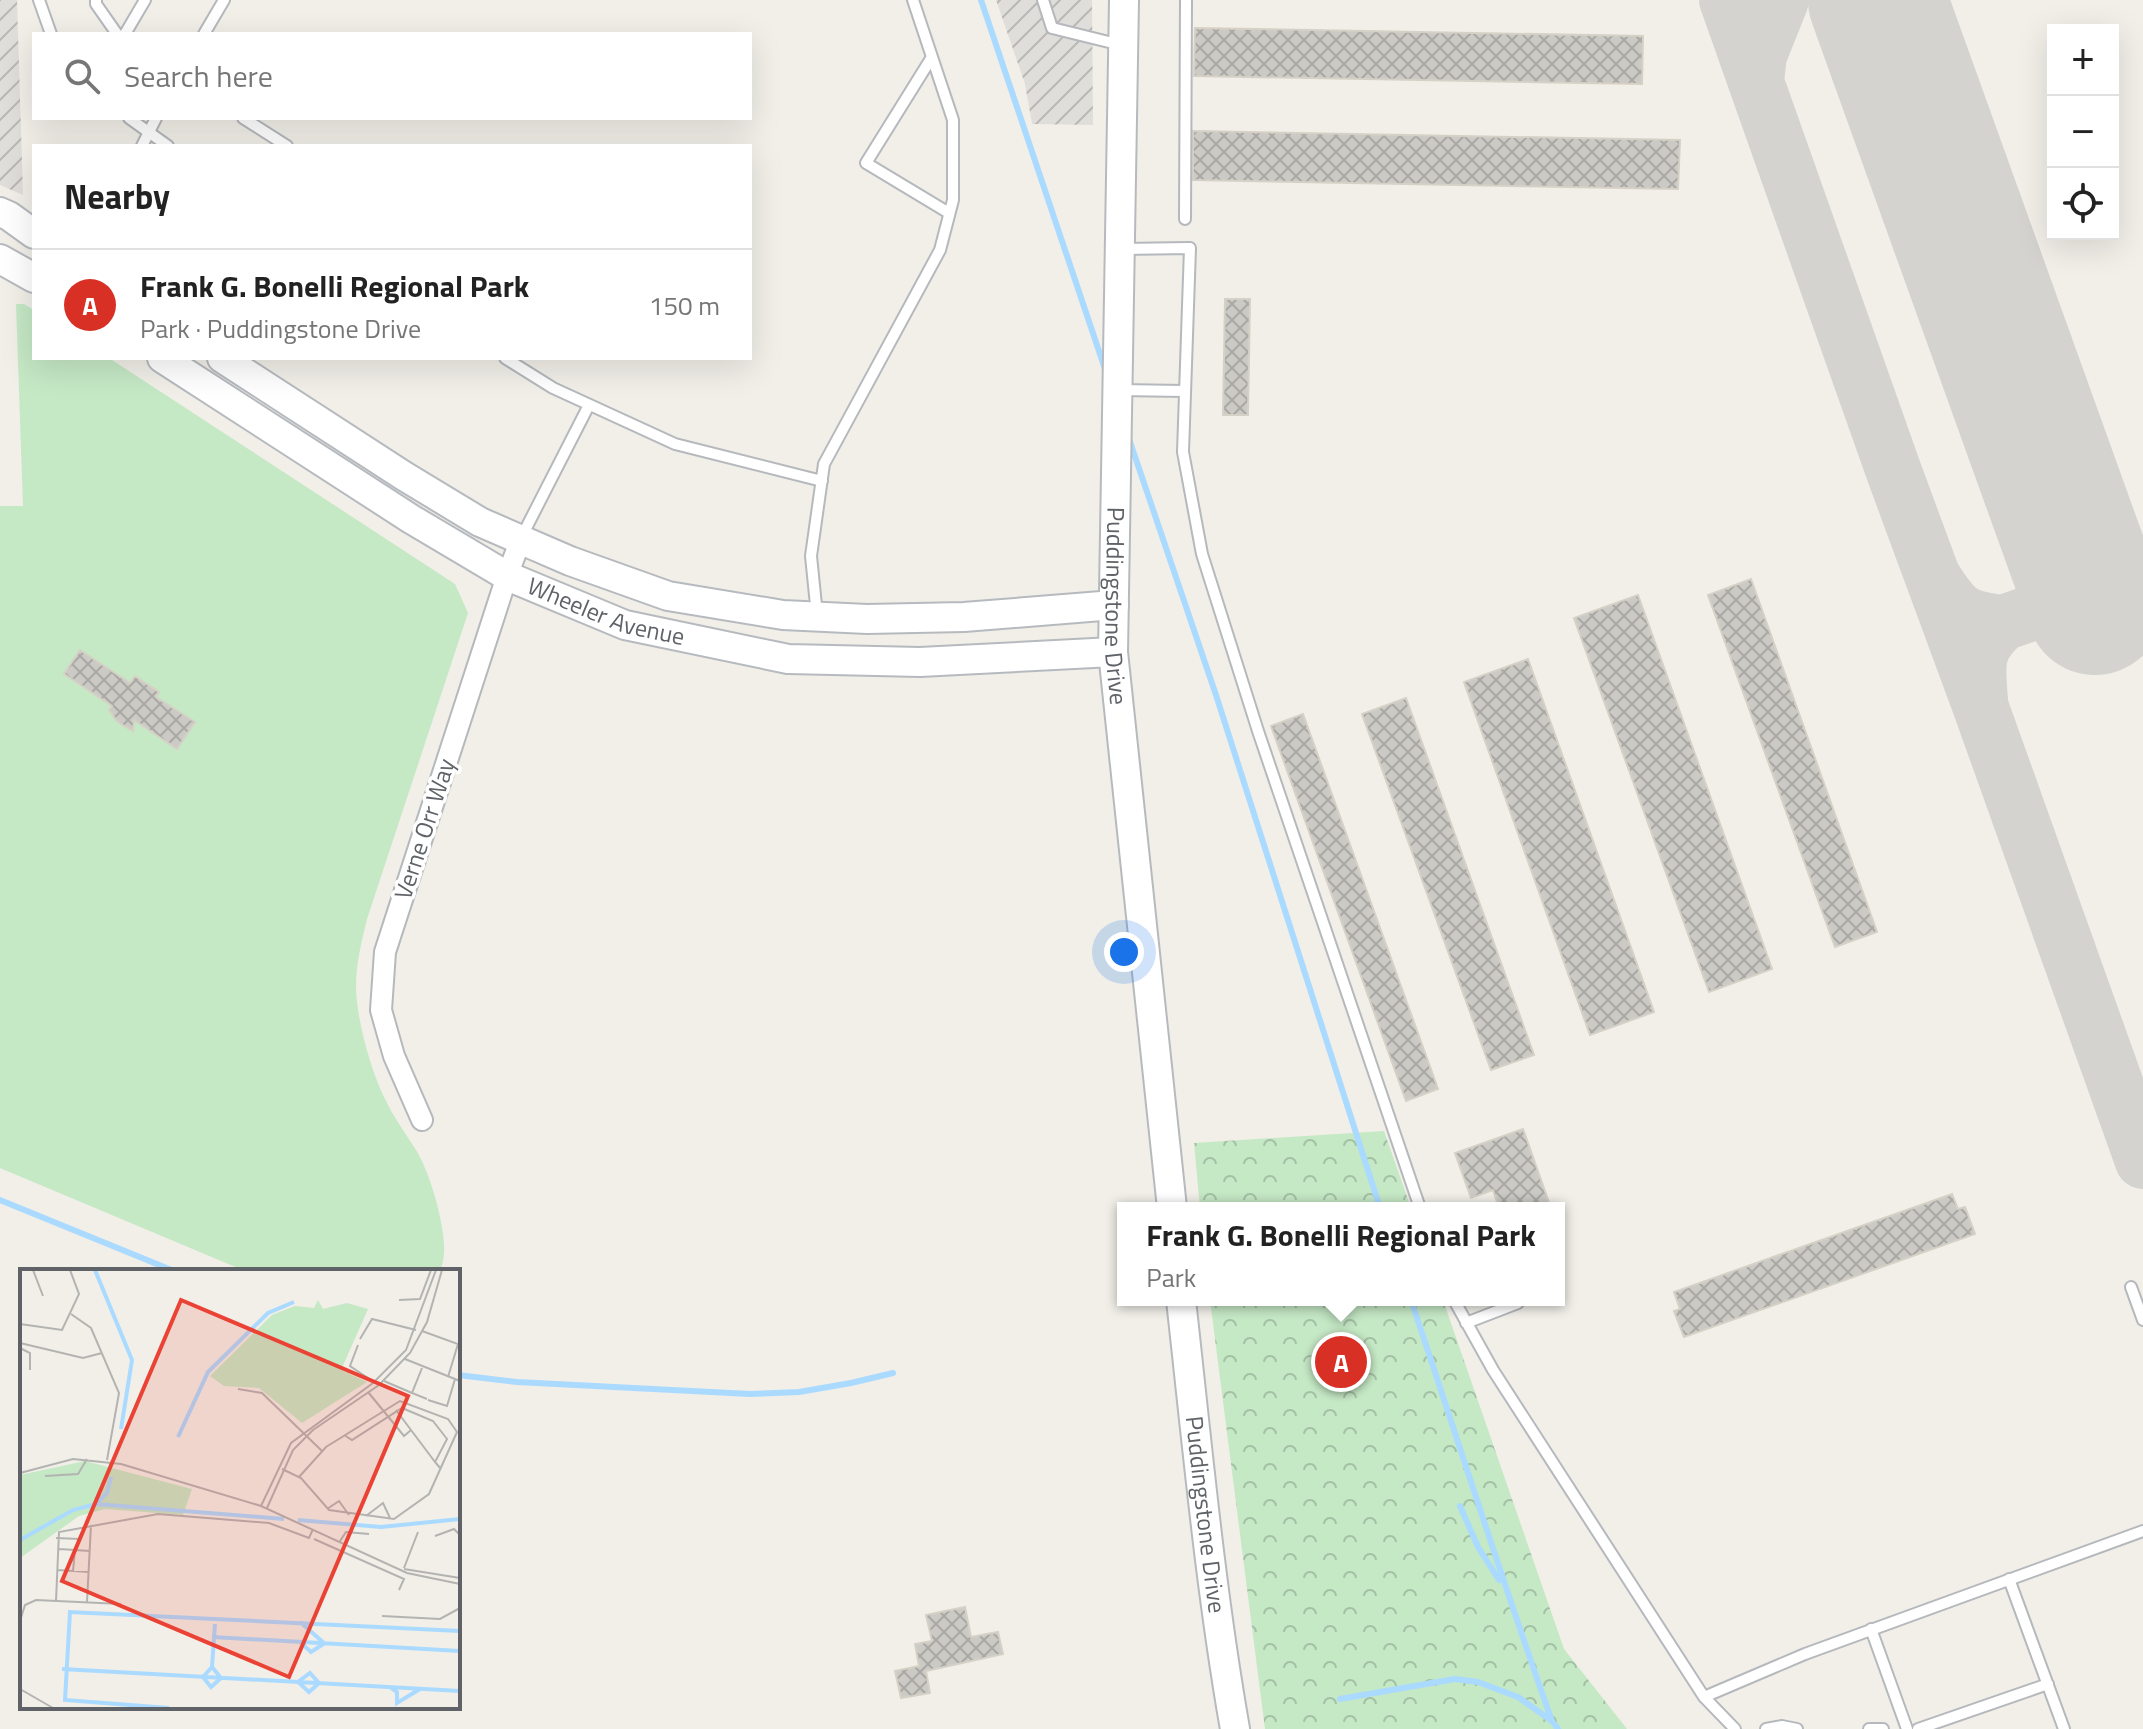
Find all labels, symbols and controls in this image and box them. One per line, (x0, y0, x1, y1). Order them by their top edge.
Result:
map controls (2047, 24, 2119, 240)
button: + (2047, 24, 2119, 96)
search box (32, 32, 752, 120)
text: Search here (124, 53, 273, 99)
icon: search (60, 54, 104, 98)
button: − (2047, 96, 2119, 168)
button: locate (2047, 168, 2119, 240)
text: Nearby (64, 170, 170, 222)
text: Frank G. Bonelli Regional Park (140, 263, 529, 309)
text: A (82, 286, 98, 325)
text: 150 m (649, 286, 720, 325)
text: Park · Puddingstone Drive (140, 309, 421, 348)
street label: Puddingstone Drive (1096, 507, 1137, 706)
street label: Wheeler Avenue (522, 567, 688, 654)
street label: Verne Orr Way (384, 753, 464, 904)
your location (1104, 932, 1144, 972)
popup (1117, 1202, 1565, 1306)
text: Frank G. Bonelli Regional Park (1146, 1212, 1536, 1258)
text: Park (1146, 1258, 1196, 1297)
inset map (20, 1269, 460, 1709)
pin: A (1315, 1332, 1367, 1392)
street label: Puddingstone Drive (1177, 1414, 1236, 1615)

